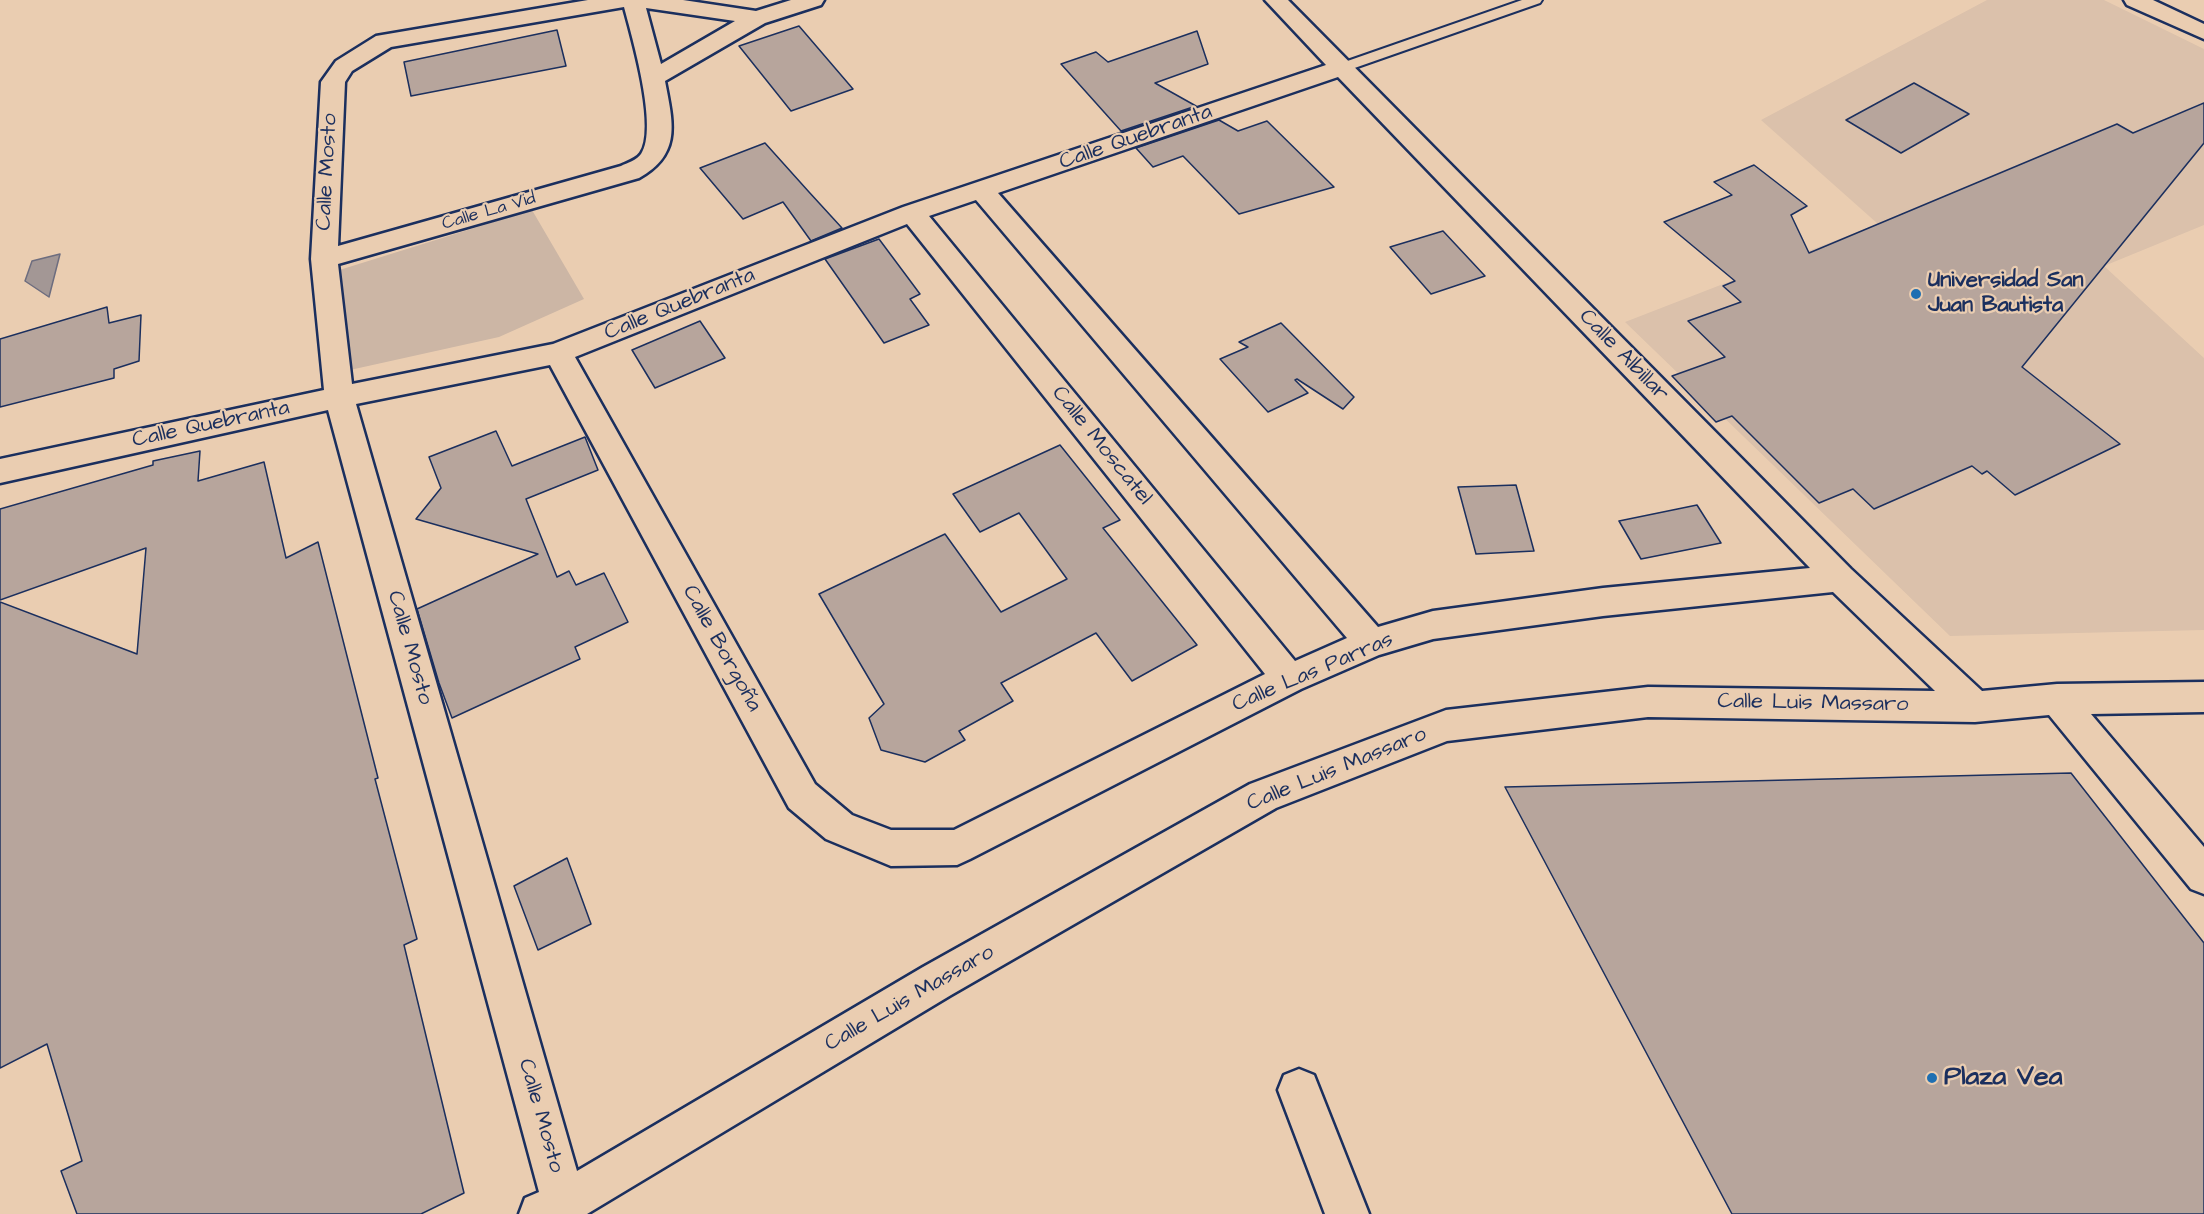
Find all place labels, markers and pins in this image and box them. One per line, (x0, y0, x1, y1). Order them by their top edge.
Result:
place label: Universidad San Juan Bautista (1928, 268, 2083, 320)
marker: Universidad San Juan Bautista (1909, 287, 1923, 301)
place label: Plaza Vea (1944, 1062, 2062, 1094)
marker: Plaza Vea (1925, 1071, 1939, 1085)

